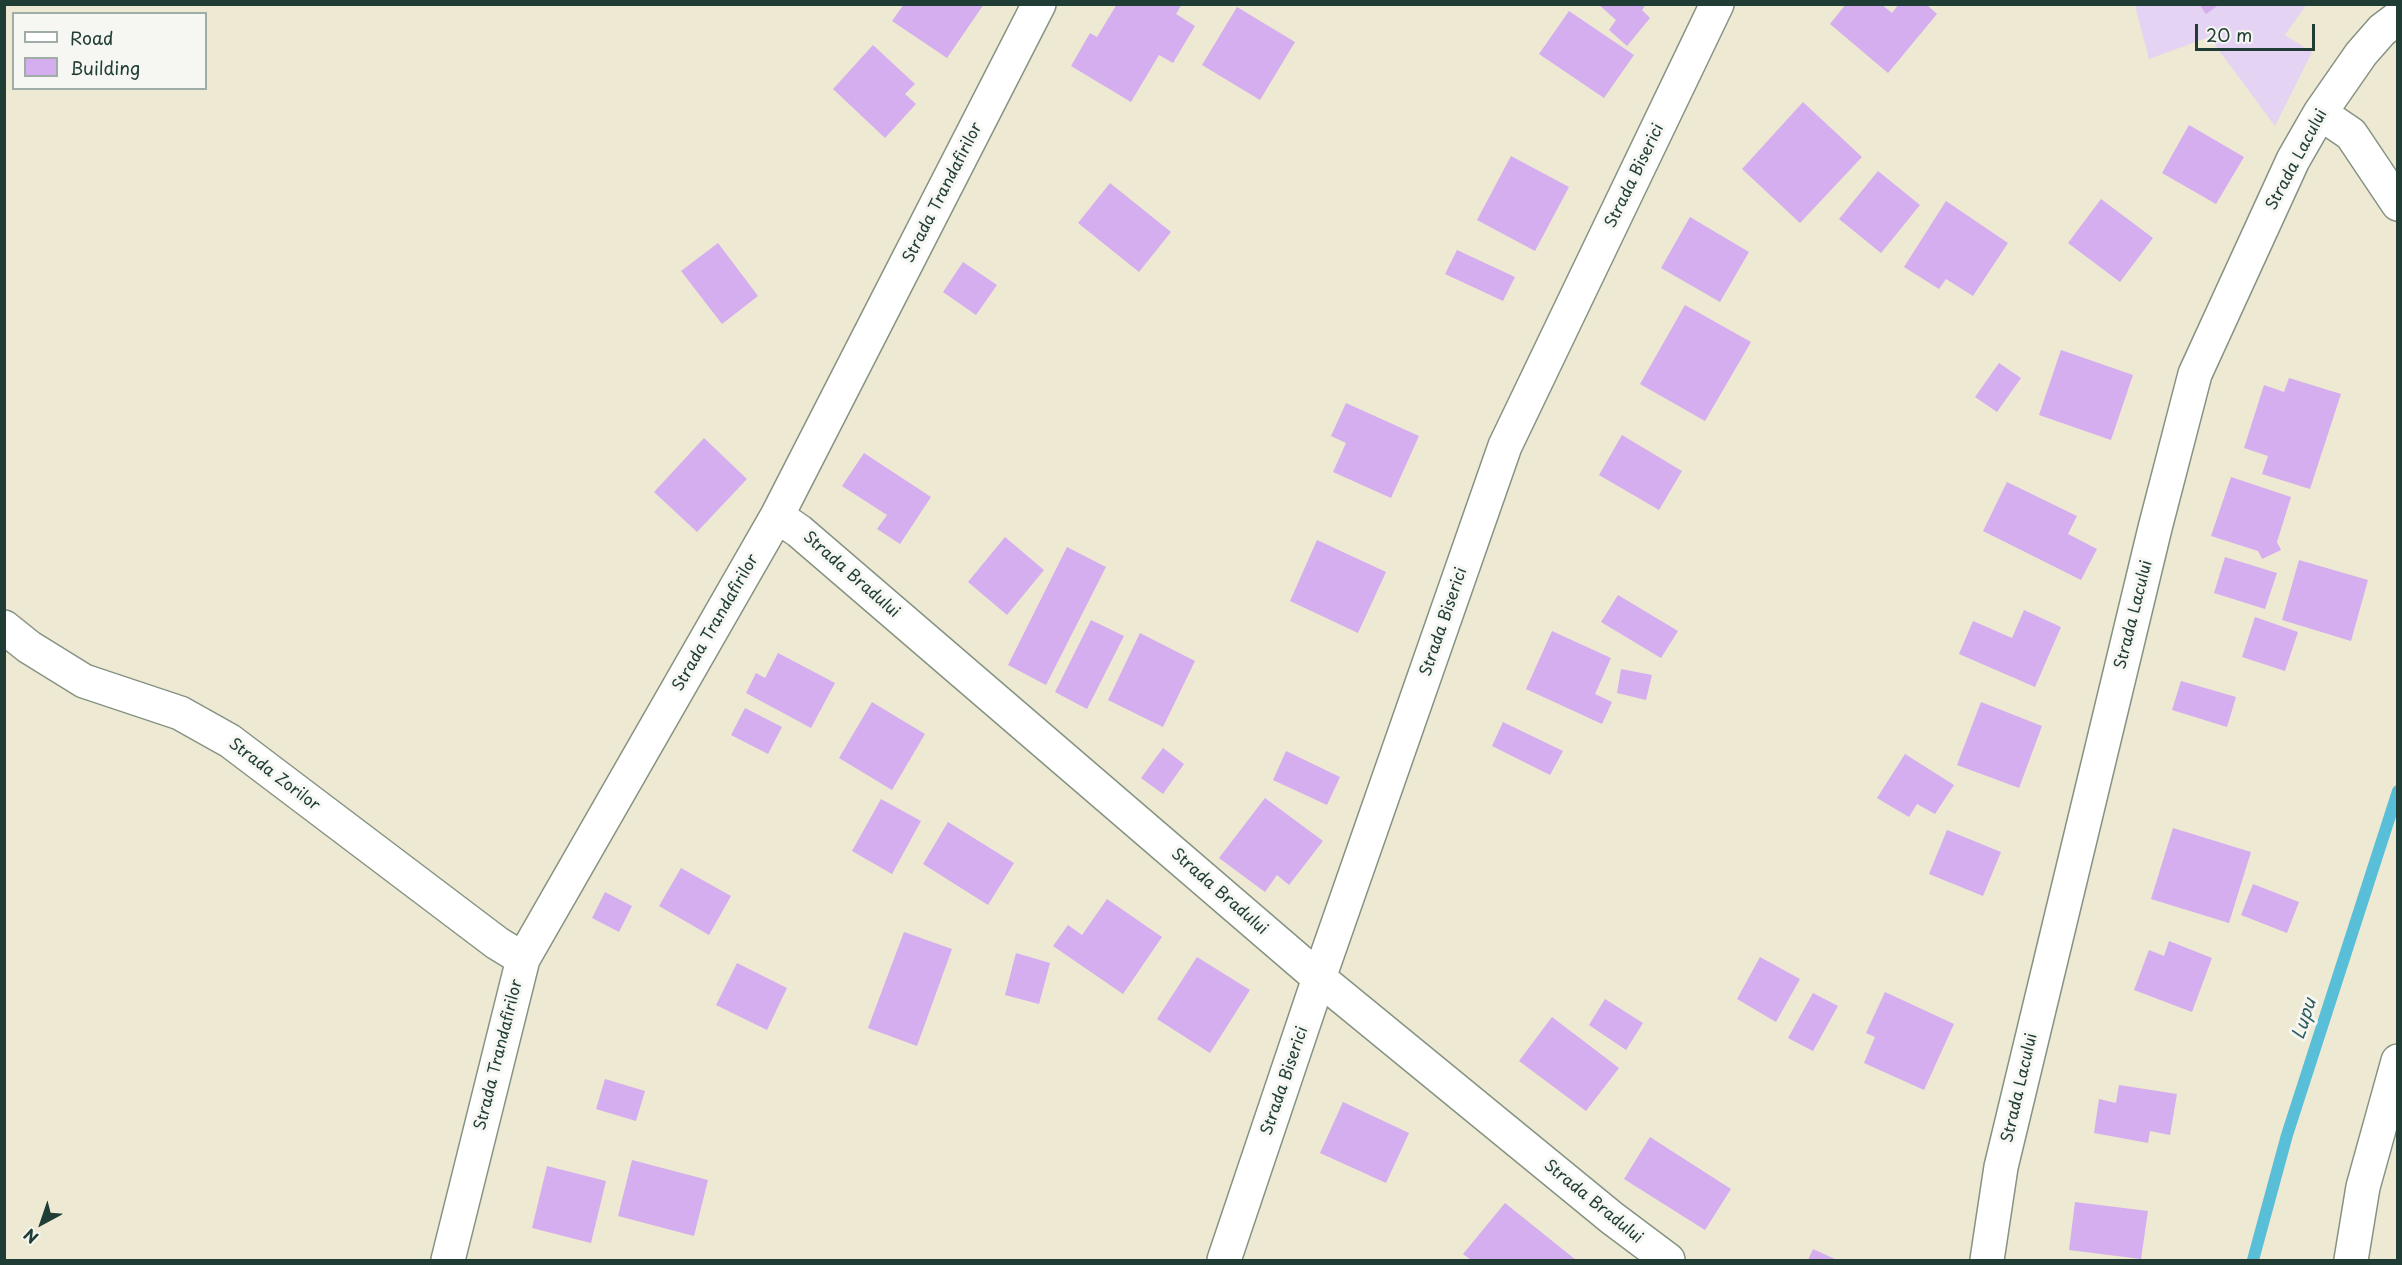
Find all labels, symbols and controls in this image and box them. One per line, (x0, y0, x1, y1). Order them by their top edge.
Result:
legend (12, 12, 207, 90)
scale bar (2198, 12, 2318, 50)
text: 20 m (2206, 21, 2252, 48)
text: Road (70, 24, 114, 51)
text: Building (70, 54, 140, 81)
street label: Strada Lacului (2262, 106, 2332, 214)
street label: Strada Trandafirilor (899, 120, 987, 266)
street label: Strada Biserici (1601, 121, 1669, 231)
street label: Strada Bradului (799, 528, 903, 622)
street label: Strada Trandafirilor (669, 551, 763, 695)
street label: Strada Lacului (2111, 558, 2157, 672)
street label: Strada Biserici (1416, 565, 1472, 679)
street label: Strada Zorilor (225, 735, 323, 815)
street label: Strada Bradului (1167, 845, 1271, 939)
street label: Strada Trandafirilor (471, 977, 527, 1133)
water label: Lupu (2288, 996, 2322, 1042)
street label: Strada Biserici (1257, 1024, 1313, 1138)
street label: Strada Lacului (1998, 1031, 2042, 1145)
street label: Strada Bradului (1540, 1156, 1646, 1248)
north arrow (12, 1193, 72, 1253)
text: N (18, 1224, 43, 1250)

